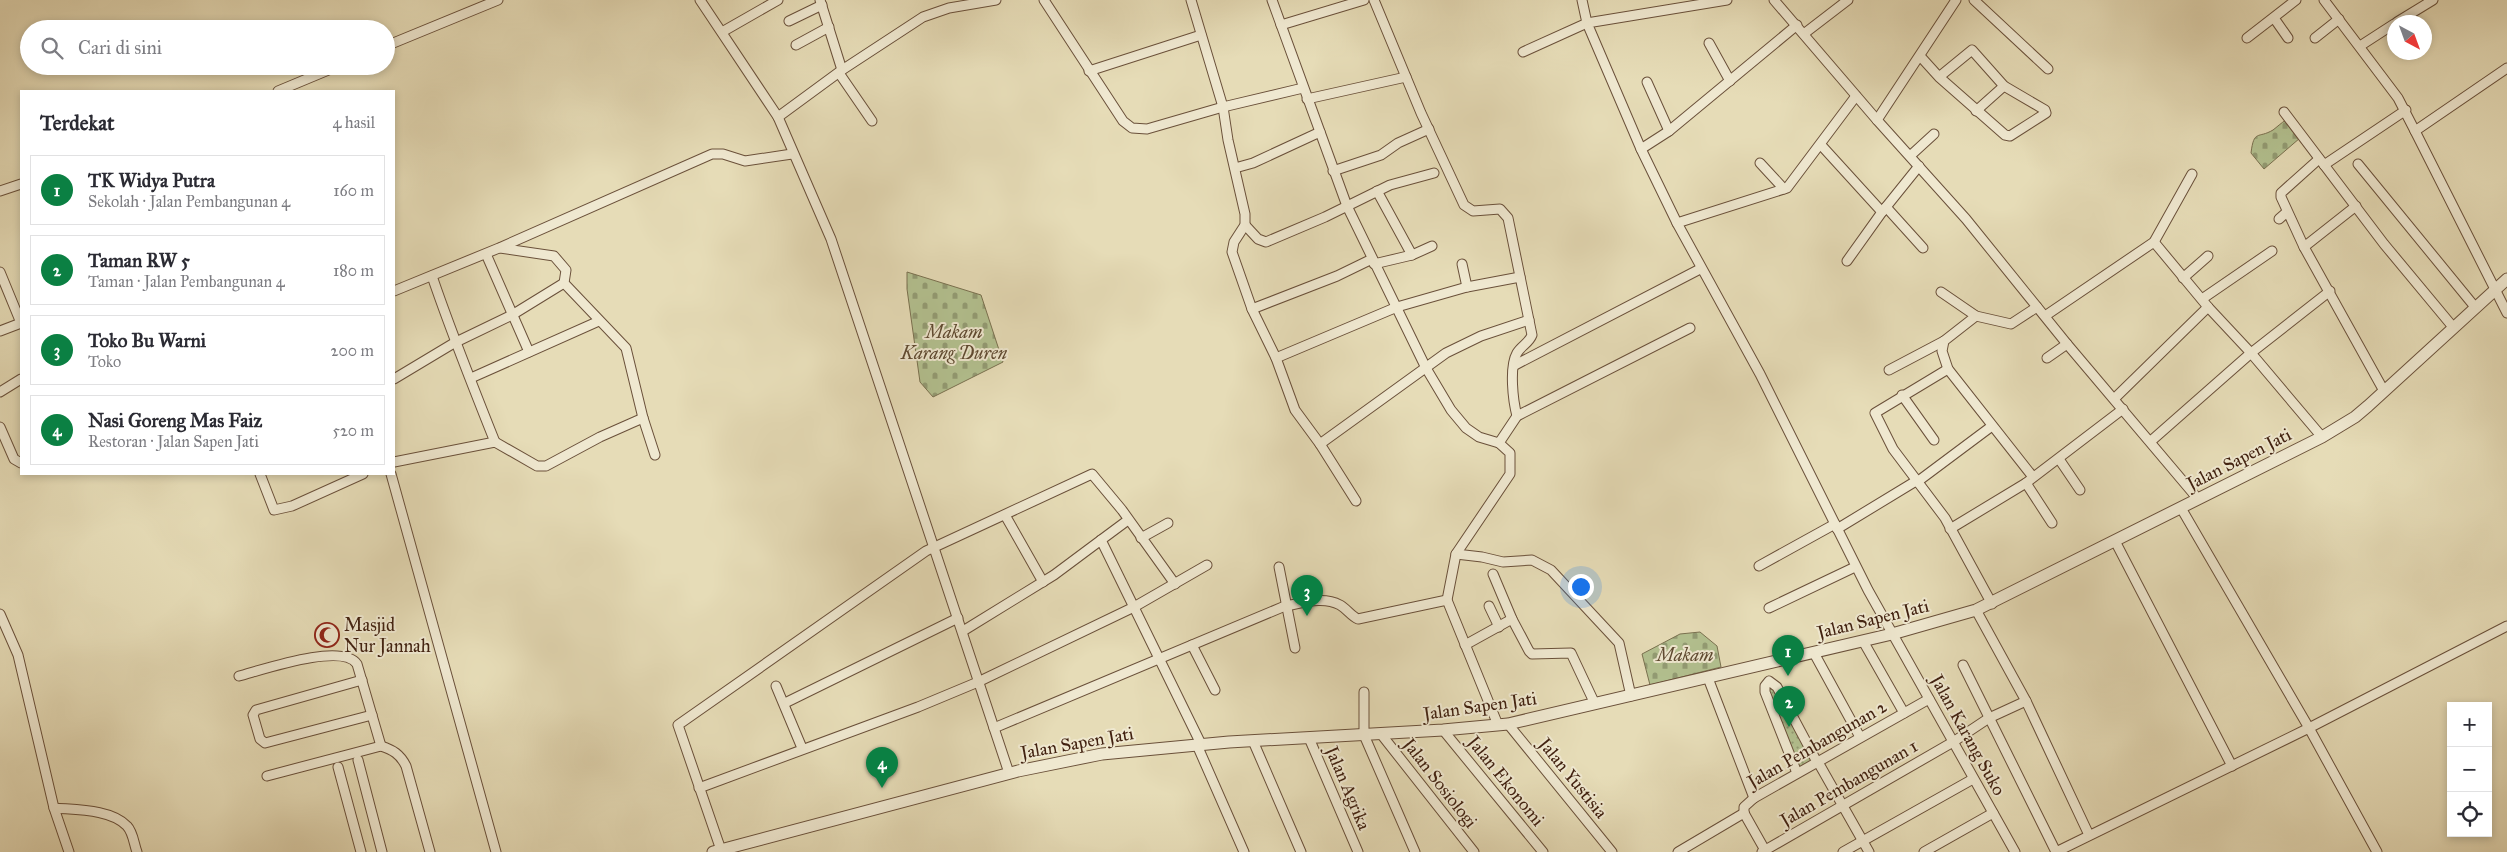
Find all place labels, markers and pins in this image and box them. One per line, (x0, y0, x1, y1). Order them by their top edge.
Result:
pin: 3 (1291, 575, 1323, 616)
place label: Masjid Nur Jannah (344, 614, 431, 658)
mosque icon: Masjid Nur Jannah (314, 622, 340, 648)
pin: 1 (1772, 635, 1804, 676)
pin: 2 (1773, 686, 1805, 727)
pin: 4 (866, 747, 898, 788)

